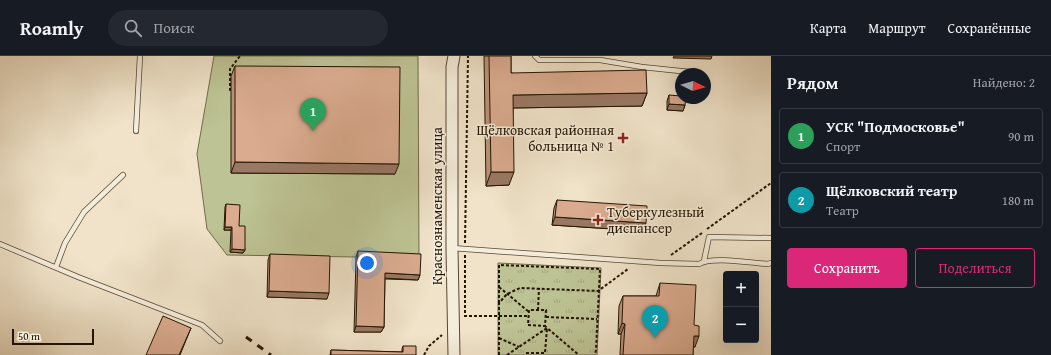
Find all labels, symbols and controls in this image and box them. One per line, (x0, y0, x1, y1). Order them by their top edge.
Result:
search box (108, 10, 388, 46)
text: Roamly (20, 14, 84, 42)
icon: search (122, 17, 144, 39)
text: Поиск (154, 17, 194, 38)
text: Карта (810, 18, 846, 38)
text: Маршрут (868, 18, 926, 38)
text: Сохранённые (948, 18, 1031, 38)
north arrow (675, 68, 711, 104)
text: Рядом (787, 70, 838, 95)
text: Найдено: 2 (973, 73, 1035, 92)
pin: 1 (300, 98, 326, 131)
text: УСК "Подмосковье" (826, 116, 965, 137)
place label: Щёлковская районная больница № 1 (477, 120, 614, 156)
street label: Краснознаменская улица (427, 127, 447, 285)
text: 1 (798, 127, 804, 146)
text: 90 m (1008, 127, 1034, 146)
marker: Щёлковская районная больница № 1 (617, 132, 629, 144)
text: Спорт (826, 137, 860, 156)
text: Щёлковский театр (826, 180, 957, 201)
text: 2 (798, 191, 804, 210)
text: 180 m (1002, 191, 1034, 210)
text: Театр (826, 201, 859, 220)
place label: Туберкулезный диспансер (607, 202, 704, 238)
marker: Туберкулезный диспансер (592, 214, 604, 226)
button: Сохранить (787, 248, 907, 288)
button: Поделиться (915, 248, 1035, 288)
your location (357, 253, 377, 273)
map controls (723, 271, 759, 343)
button: + (723, 271, 759, 307)
pin: 2 (642, 305, 668, 338)
button: − (723, 307, 759, 343)
scale bar (12, 327, 94, 346)
text: 50 m (18, 328, 40, 344)

